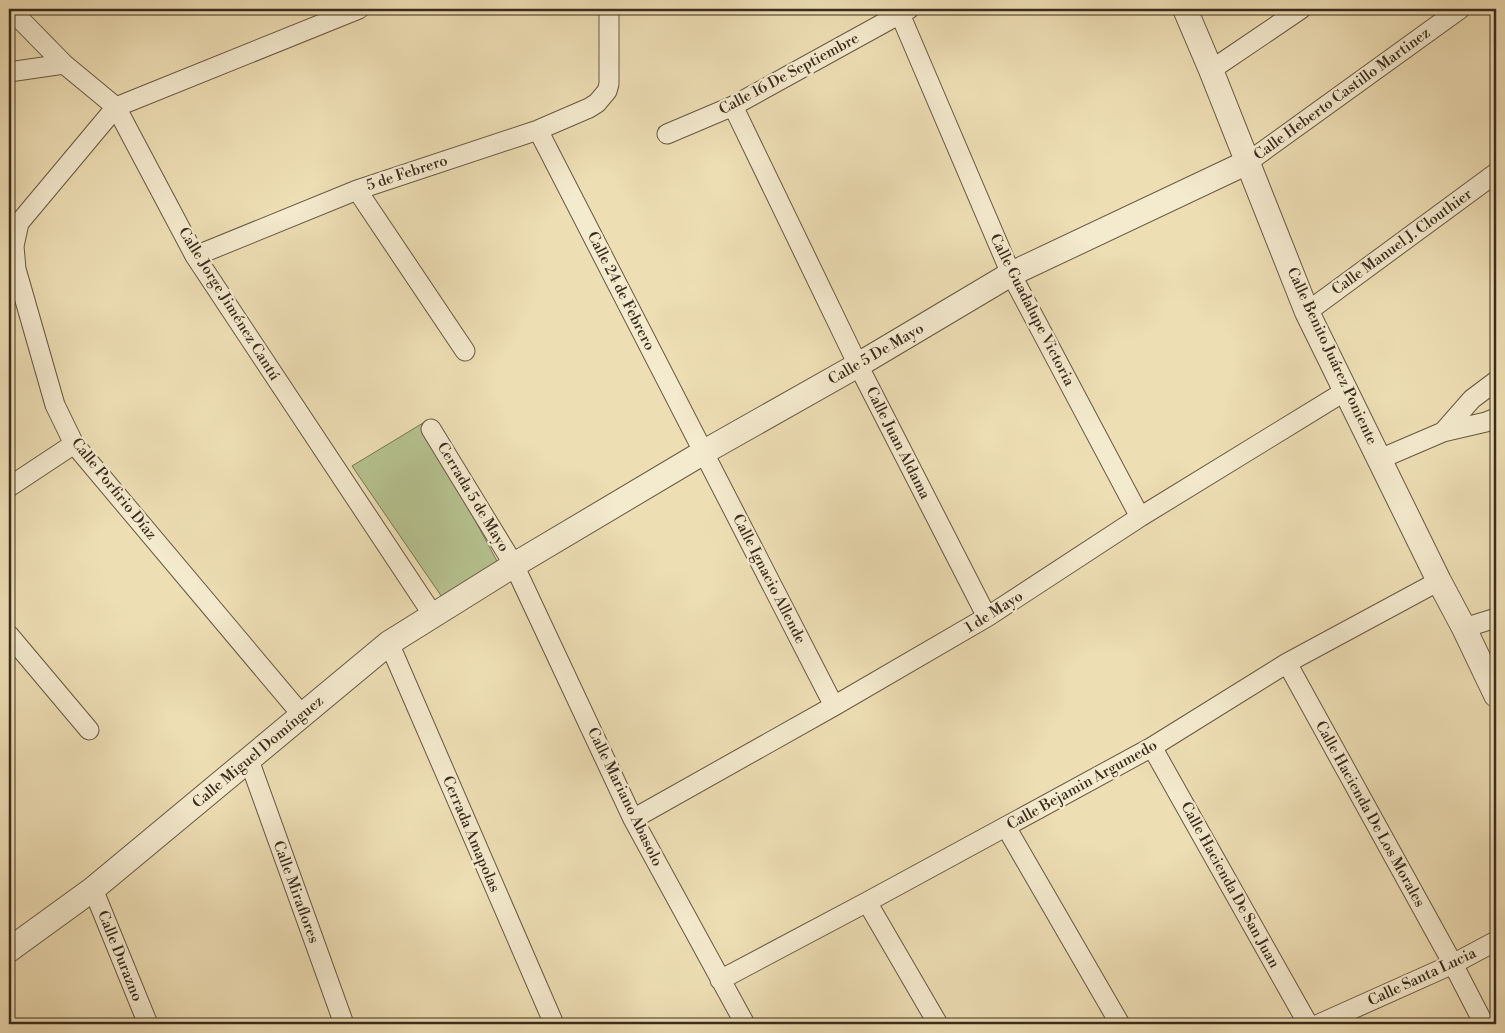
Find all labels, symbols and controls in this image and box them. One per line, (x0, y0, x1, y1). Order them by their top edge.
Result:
street label: Calle Heberto Castillo Martinez (1250, 24, 1434, 164)
street label: Calle 16 De Septiembre (716, 29, 862, 119)
street label: 5 de Febrero (364, 151, 450, 195)
street label: Calle Manuel J. Clouthier (1328, 184, 1476, 299)
street label: Calle Jorge Jiménez Cantú (174, 224, 284, 384)
street label: Calle 24 de Febrero (583, 228, 659, 354)
street label: Calle Guadalupe Victoria (985, 231, 1079, 390)
street label: Calle Benito Juárez Poniente (1282, 264, 1382, 448)
street label: Calle 5 De Mayo (825, 319, 927, 389)
street label: Calle Juan Aldama (861, 384, 935, 503)
street label: Calle Porfirio Díaz (67, 434, 161, 544)
street label: Cerrada 5 de Mayo (433, 439, 513, 555)
street label: Calle Ignacio Allende (728, 511, 810, 647)
street label: 1 de Mayo (961, 587, 1027, 637)
street label: Calle Miguel Domínguez (189, 692, 327, 812)
street label: Calle Hacienda De Los Morales (1311, 718, 1429, 910)
street label: Calle Mariano Abasolo (583, 724, 667, 870)
street label: Calle Bejamin Argumedo (1004, 736, 1160, 834)
street label: Cerrada Amapolas (438, 773, 504, 895)
street label: Calle Hacienda De San Juan (1176, 798, 1284, 972)
street label: Calle Miraflores (269, 838, 323, 946)
street label: Calle Durazno (93, 908, 147, 1004)
street label: Calle Santa Lucia (1365, 943, 1480, 1010)

